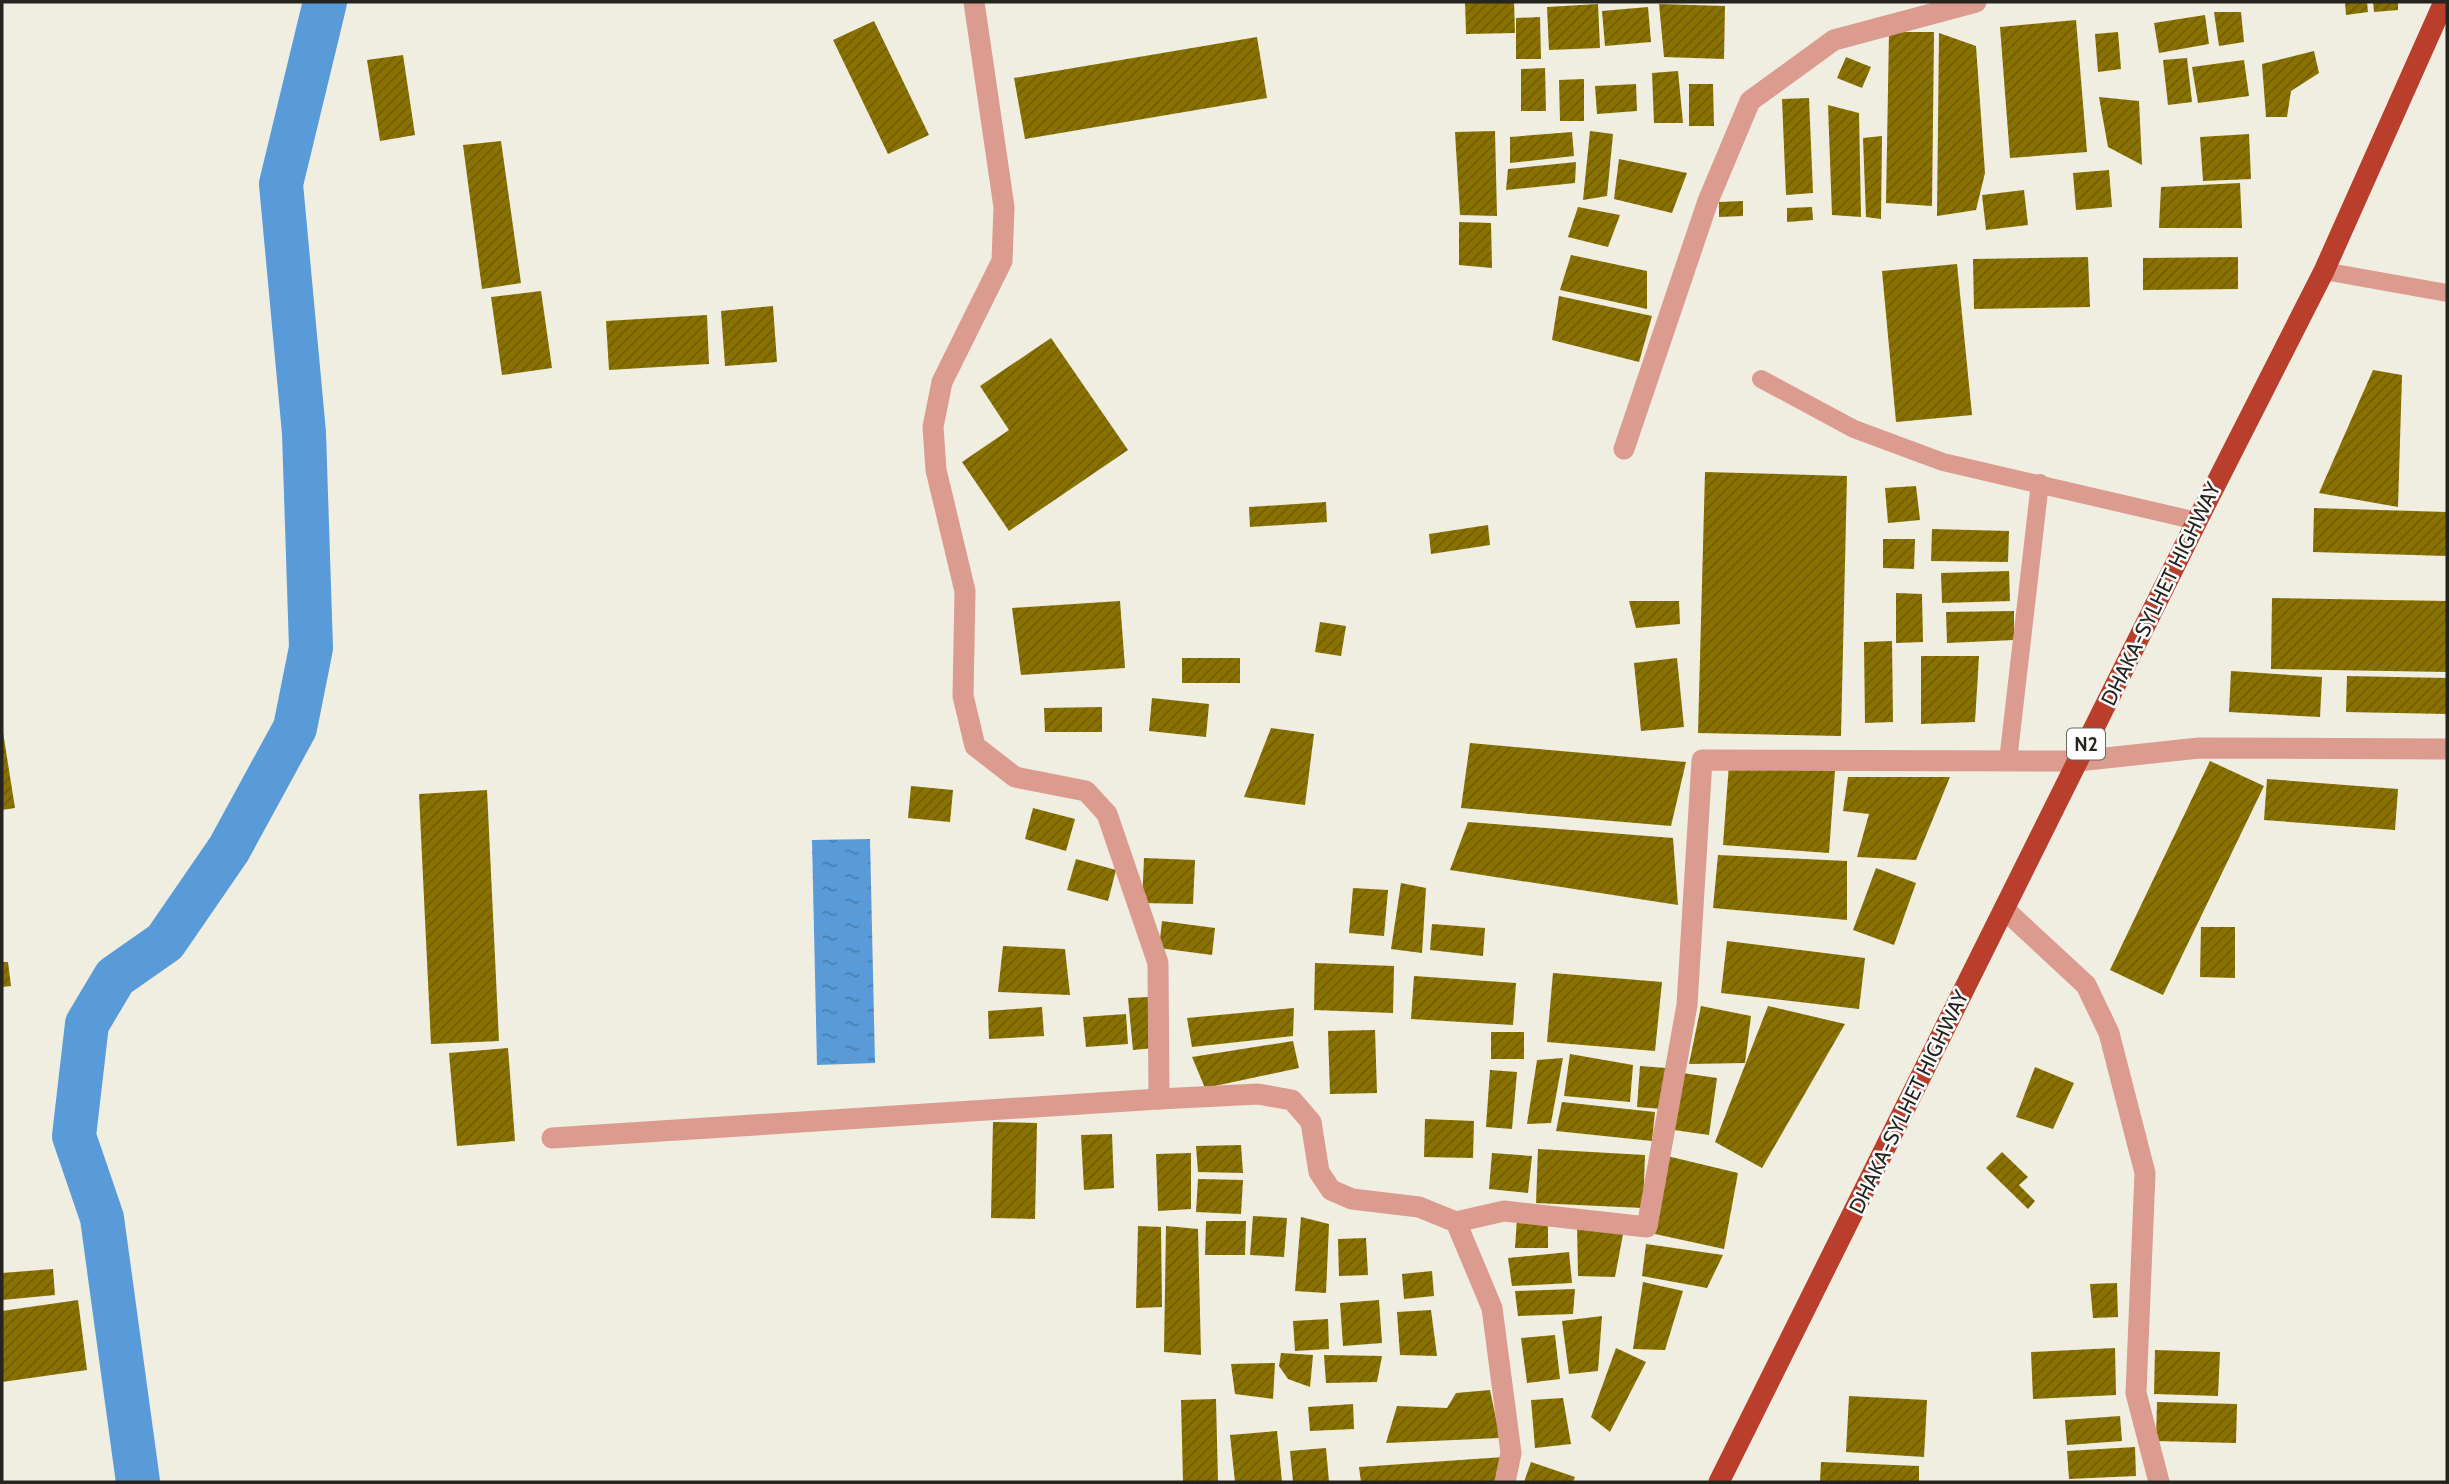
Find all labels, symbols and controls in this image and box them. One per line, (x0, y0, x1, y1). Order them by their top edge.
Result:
street label: DHAKA-SYLHET HIGHWAY (2096, 477, 2226, 709)
road number: N2 (2067, 729, 2105, 760)
street label: DHAKA-SYLHET HIGHWAY (1844, 985, 1974, 1217)

